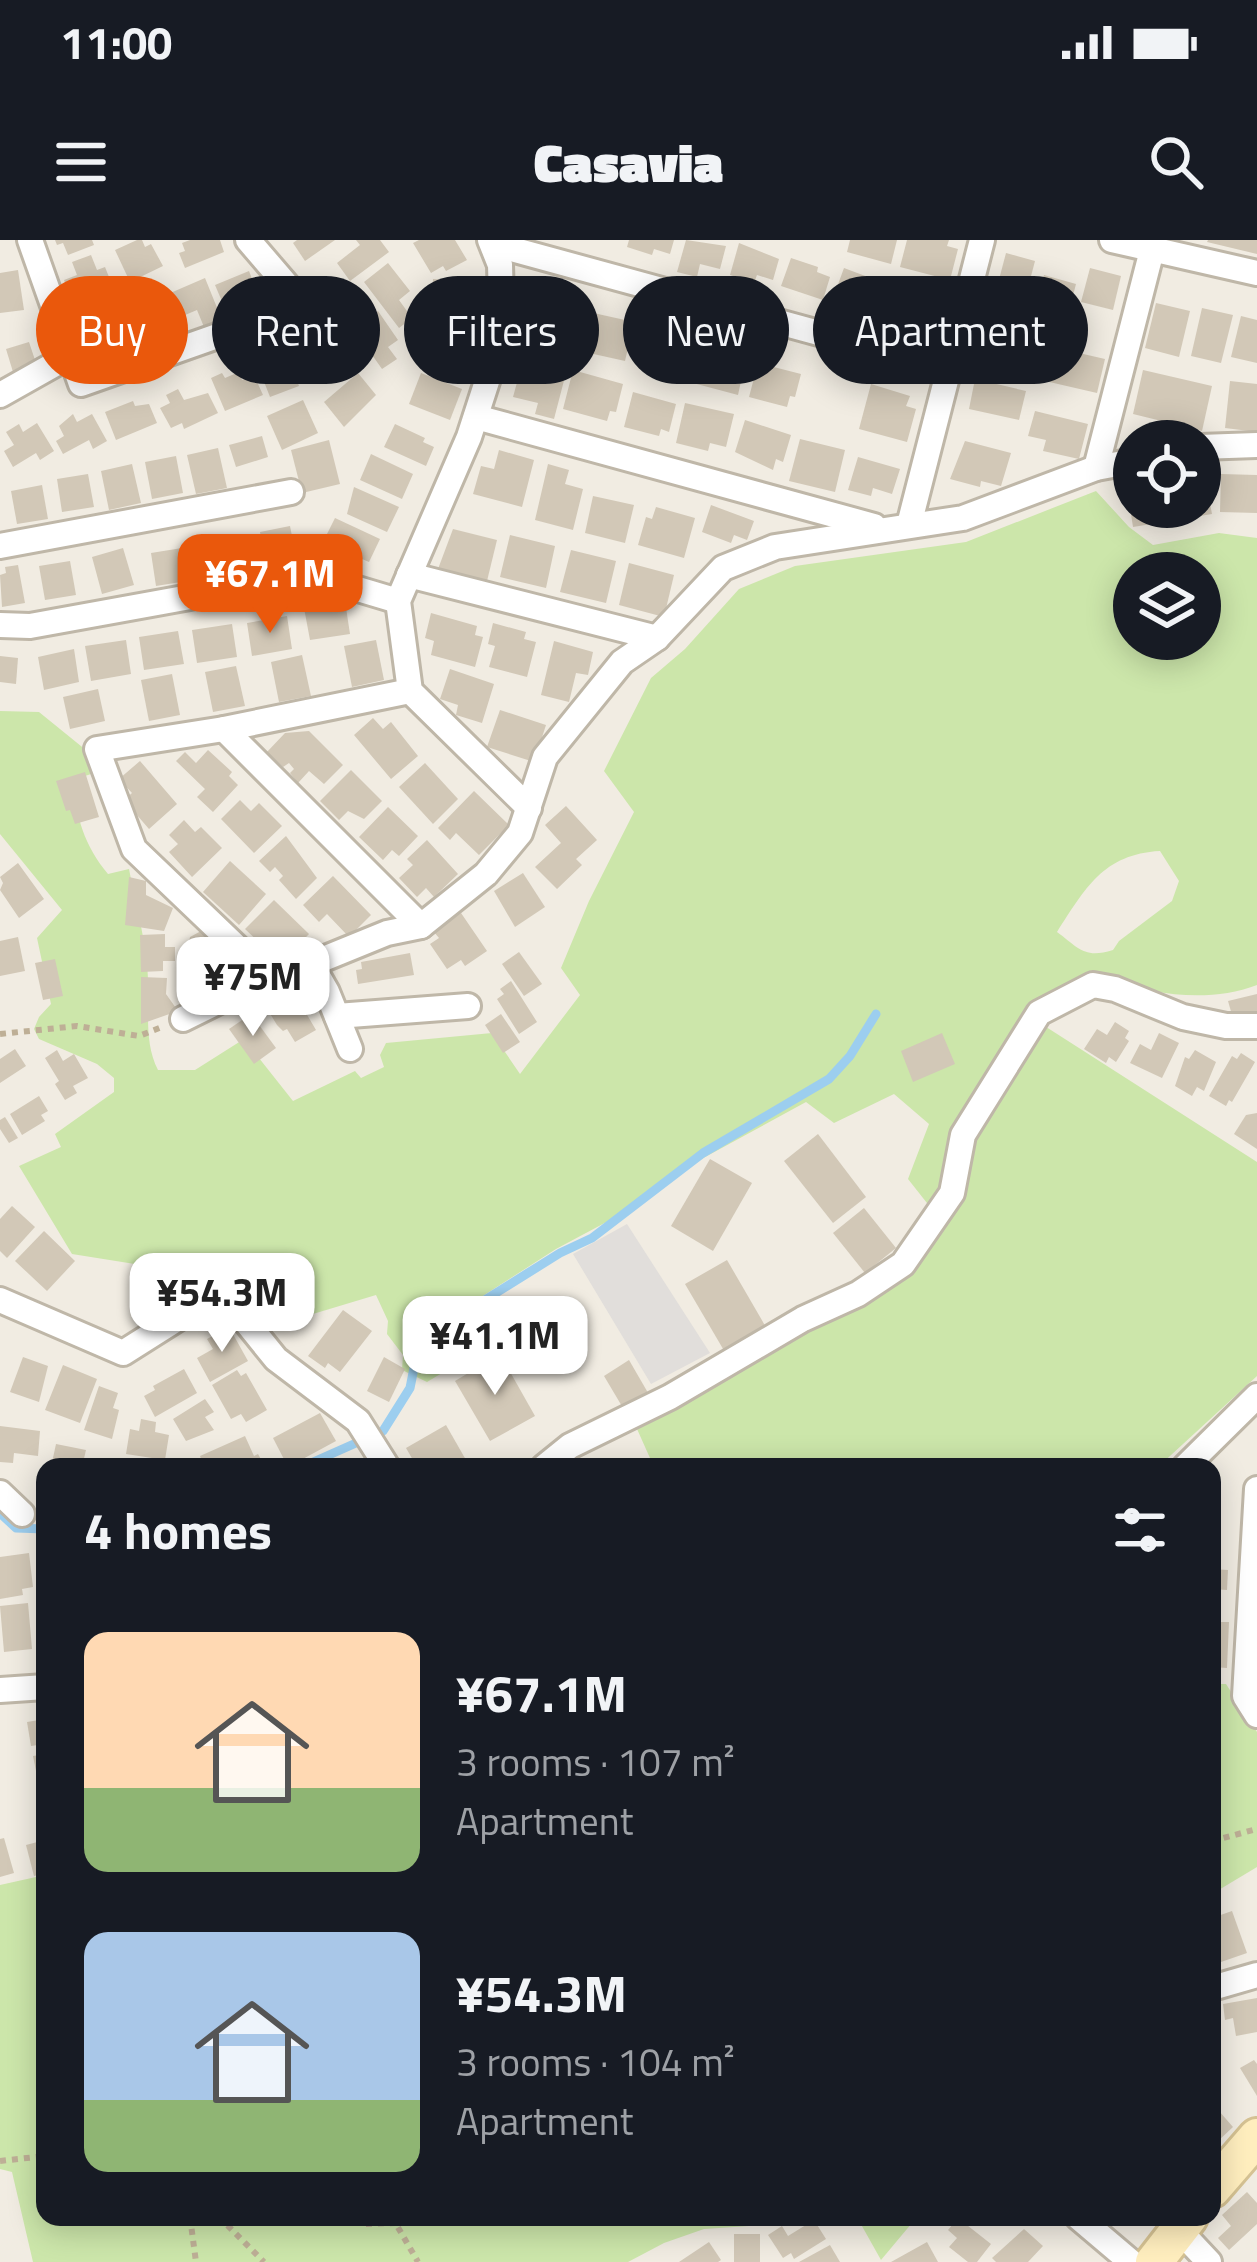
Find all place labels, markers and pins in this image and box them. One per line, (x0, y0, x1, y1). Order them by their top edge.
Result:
pin: ¥67.1M (172, 534, 368, 636)
pin: ¥75M (182, 937, 324, 1039)
pin: ¥54.3M (124, 1253, 320, 1355)
pin: ¥41.1M (397, 1296, 593, 1398)

